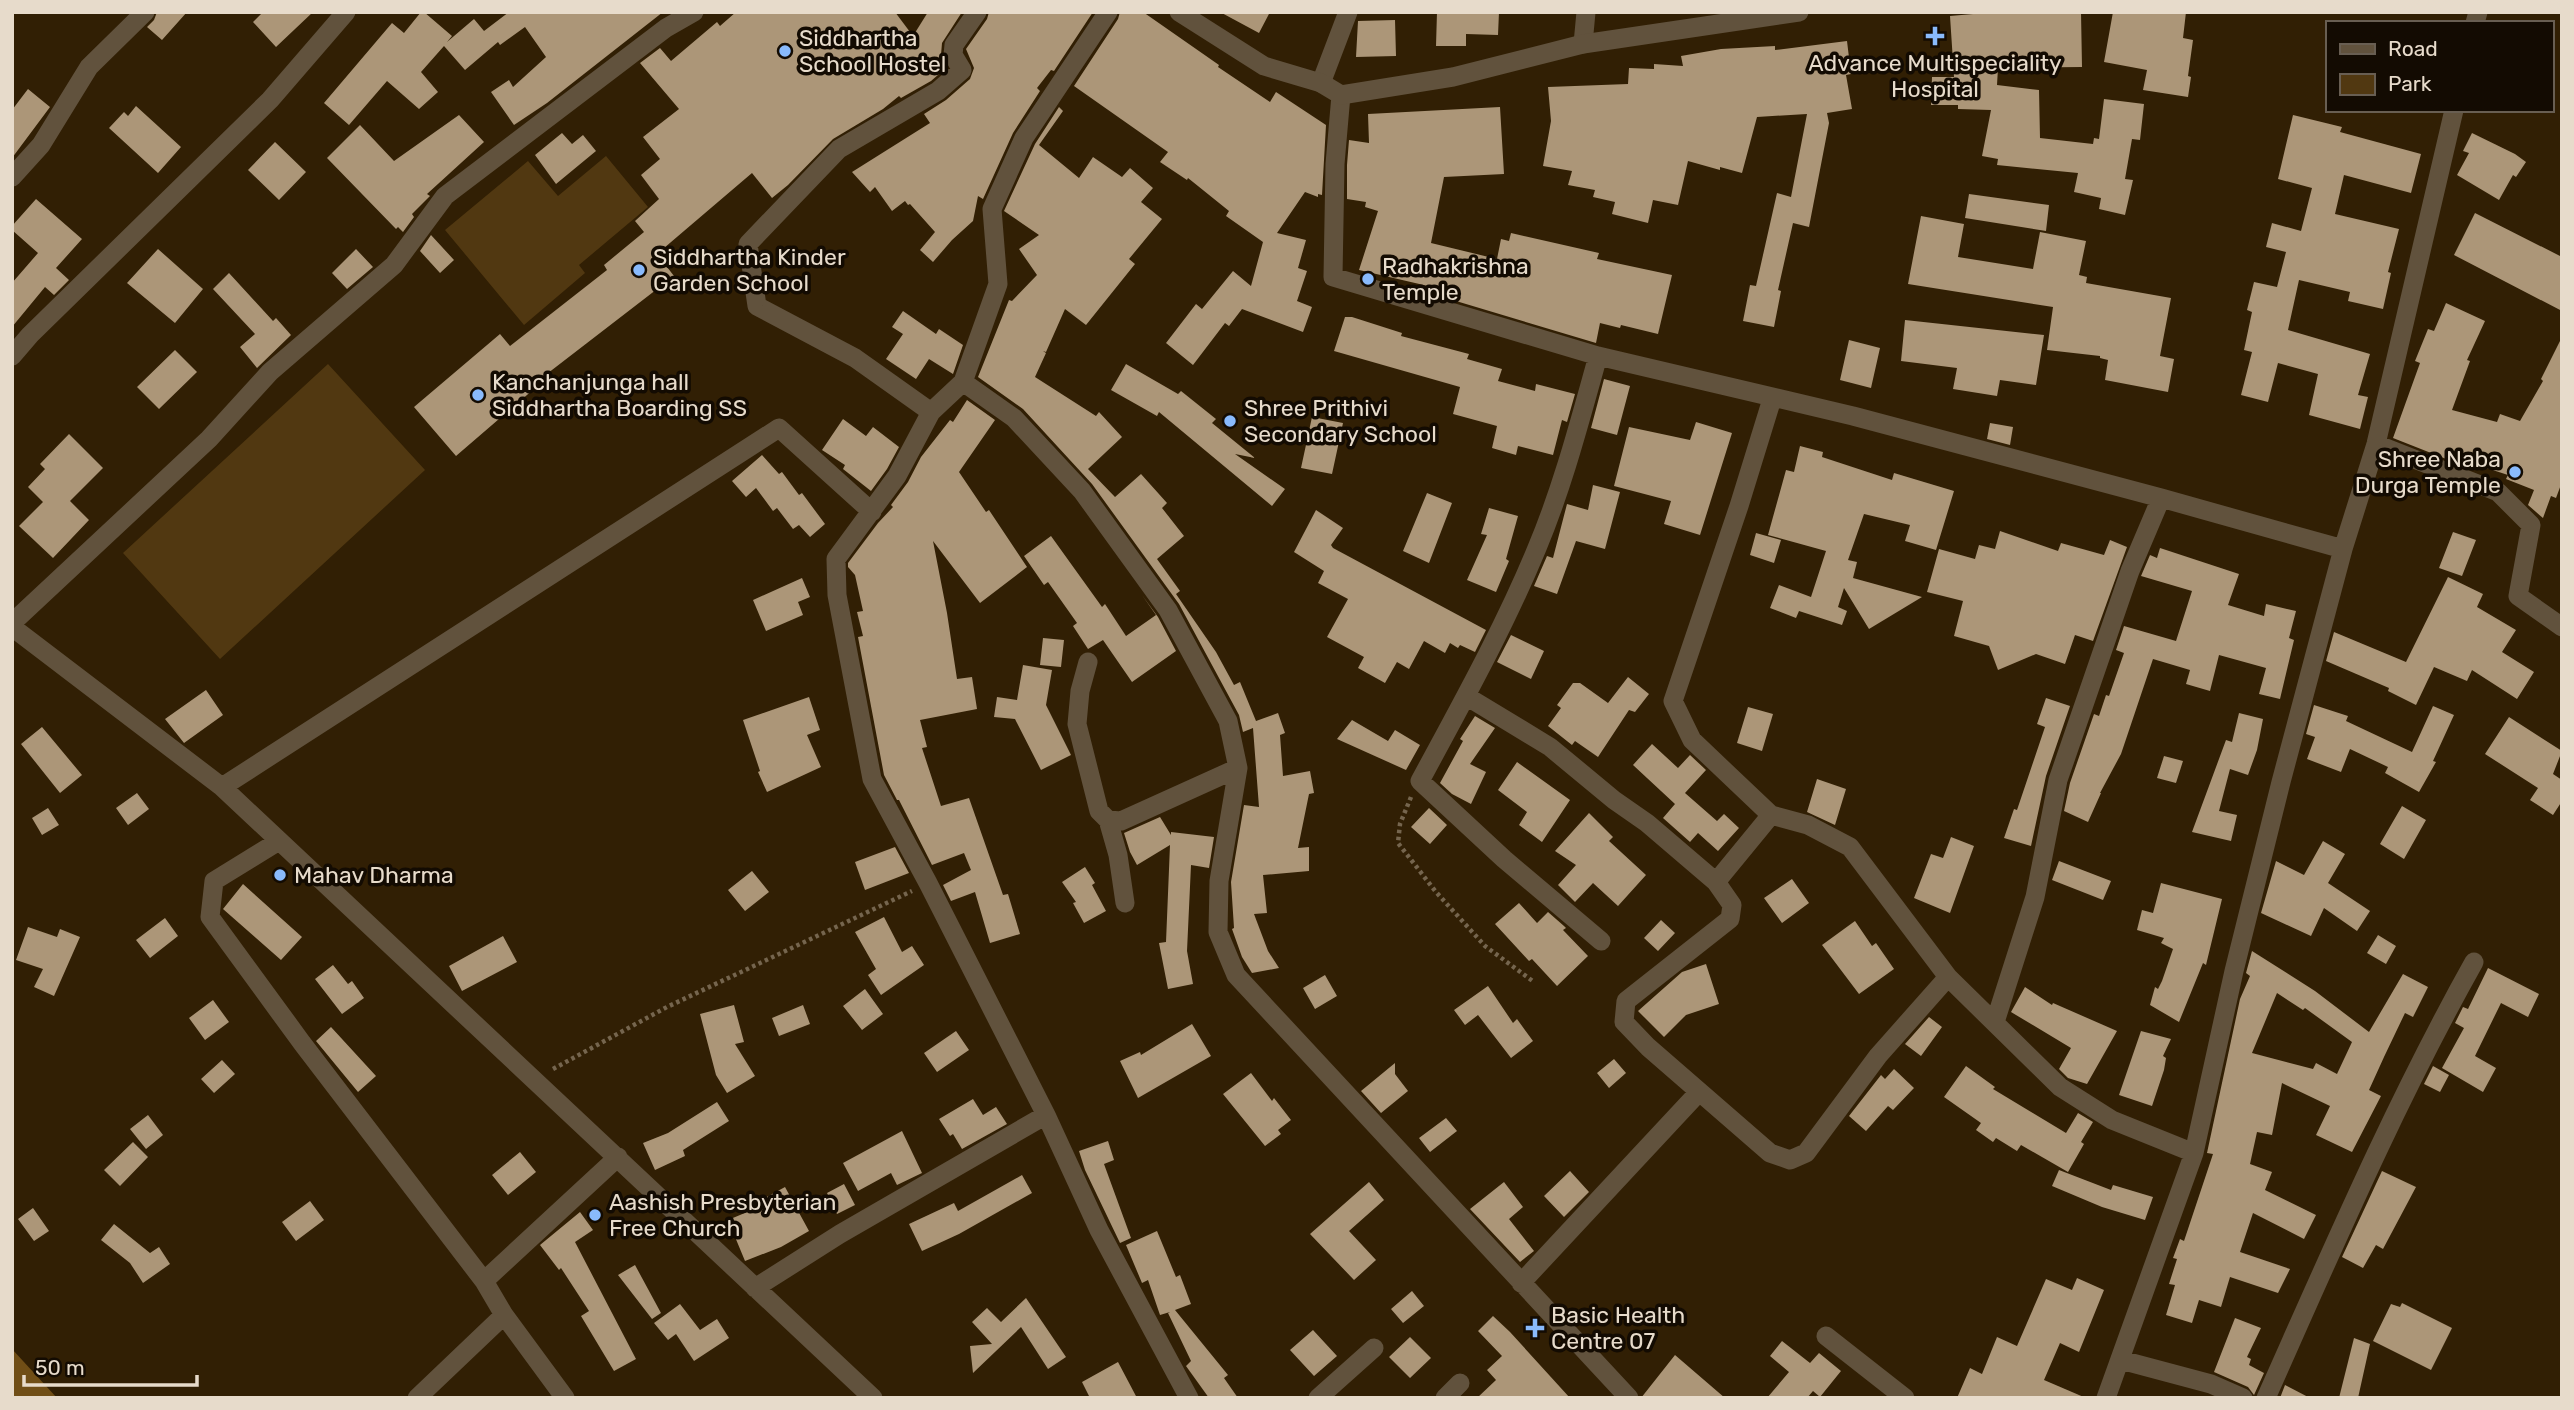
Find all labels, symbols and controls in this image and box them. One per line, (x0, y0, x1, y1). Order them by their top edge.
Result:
legend (2326, 21, 2553, 112)
place label: Siddhartha School Hostel (799, 24, 946, 78)
marker: Advance Multispeciality Hospital (1925, 26, 1945, 46)
text: Road (2388, 36, 2438, 61)
marker: Siddhartha School Hostel (777, 43, 793, 59)
place label: Advance Multispeciality Hospital (1808, 49, 2062, 103)
text: Park (2388, 71, 2432, 96)
place label: Siddhartha Kinder Garden School (653, 243, 846, 297)
place label: Radhakrishna Temple (1382, 252, 1529, 306)
marker: Siddhartha Kinder Garden School (631, 262, 647, 278)
marker: Radhakrishna Temple (1360, 271, 1376, 287)
place label: Kanchanjunga hall Siddhartha Boarding SS (492, 368, 747, 422)
marker: Kanchanjunga hall Siddhartha Boarding SS (470, 387, 486, 403)
place label: Shree Prithivi Secondary School (1244, 394, 1437, 448)
marker: Shree Prithivi Secondary School (1222, 413, 1238, 429)
place label: Shree Naba Durga Temple (2355, 445, 2501, 499)
marker: Shree Naba Durga Temple (2507, 464, 2523, 480)
place label: Mahav Dharma (294, 861, 454, 889)
marker: Mahav Dharma (272, 867, 288, 883)
place label: Aashish Presbyterian Free Church (609, 1188, 836, 1242)
marker: Aashish Presbyterian Free Church (587, 1207, 603, 1223)
place label: Basic Health Centre 07 (1551, 1301, 1685, 1355)
marker: Basic Health Centre 07 (1525, 1318, 1545, 1338)
scale bar (24, 1344, 198, 1388)
text: 50 m (35, 1355, 85, 1380)

